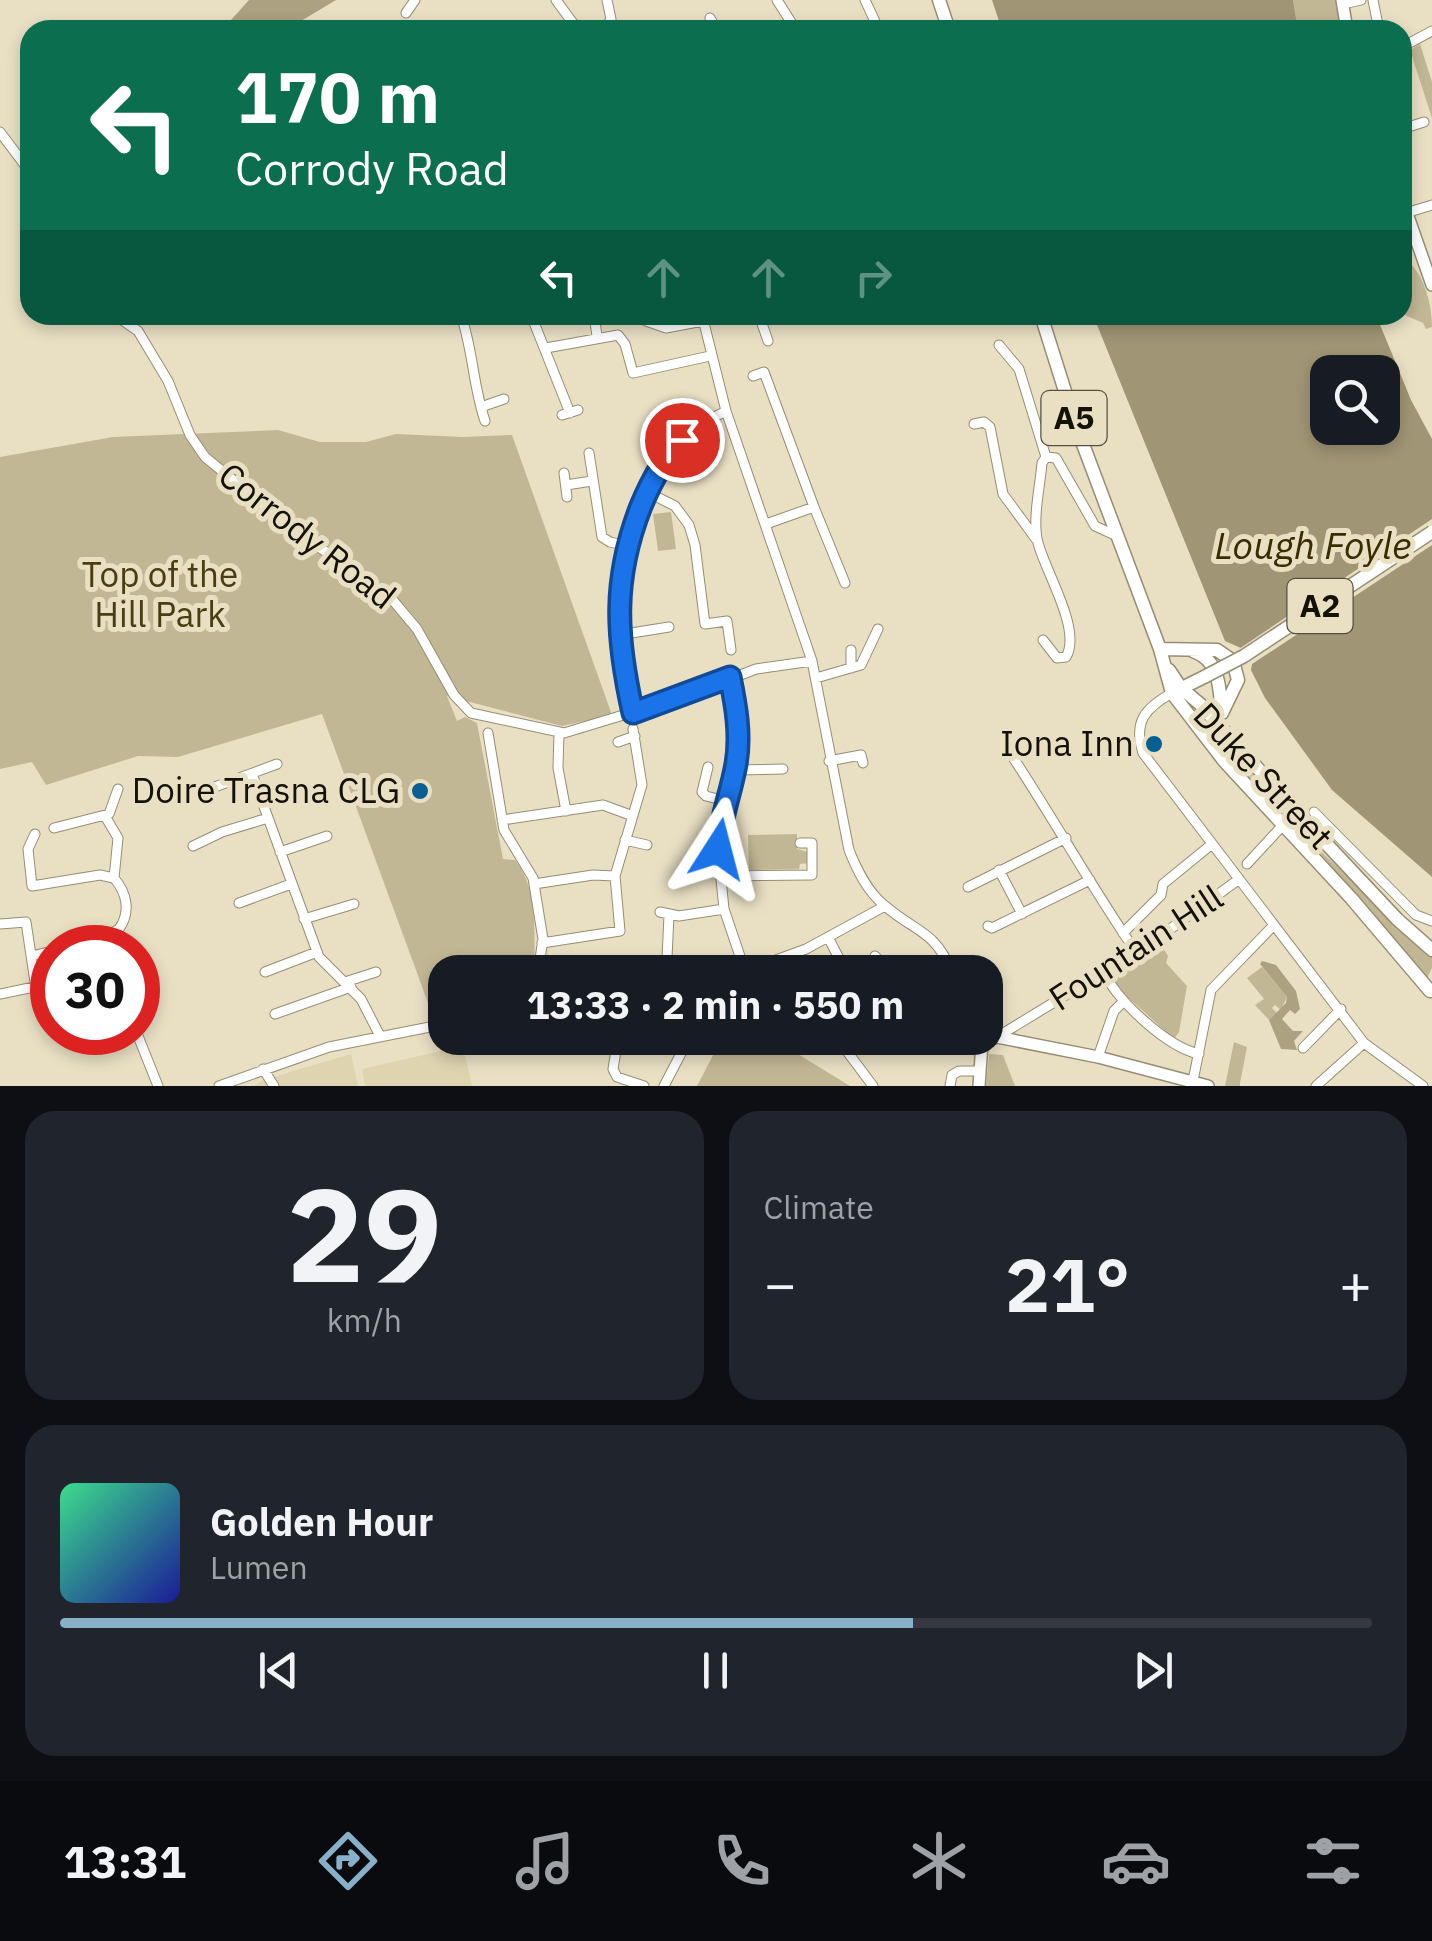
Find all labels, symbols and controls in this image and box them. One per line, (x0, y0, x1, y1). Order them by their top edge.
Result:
text: 170 m (235, 51, 440, 142)
icon: left (70, 60, 200, 190)
text: Corrody Road (235, 139, 509, 197)
icon: left (531, 250, 586, 305)
icon: ahead (636, 250, 691, 305)
icon: ahead (741, 250, 796, 305)
icon: right (846, 250, 901, 305)
map controls (1310, 355, 1400, 445)
button: search (1310, 355, 1400, 445)
road number: A5 (1042, 391, 1106, 445)
pin (640, 398, 725, 483)
icon: arrive (655, 413, 710, 468)
street label: Corrody Road (210, 452, 406, 619)
water label: Lough Foyle (1214, 520, 1412, 569)
park label: Top of the Hill Park (82, 551, 238, 637)
road number: A2 (1288, 579, 1352, 633)
street label: Duke Street (1184, 692, 1344, 859)
place label: Iona Inn (1000, 720, 1134, 766)
marker: Iona Inn (1143, 733, 1165, 755)
place label: Doire Trasna CLG (132, 767, 400, 813)
marker: Doire Trasna CLG (409, 780, 431, 802)
position arrow (666, 797, 770, 901)
street label: Fountain Hill (1040, 874, 1231, 1020)
speed limit sign: 30 (30, 925, 160, 1055)
text: 13:33 · 2 min · 550 m (527, 980, 904, 1029)
text: 29 (286, 1149, 442, 1318)
text: Climate (764, 1186, 874, 1228)
text: 21° (1005, 1235, 1130, 1333)
text: − (764, 1248, 797, 1319)
text: + (1339, 1248, 1372, 1319)
text: km/h (327, 1299, 402, 1341)
text: Golden Hour (210, 1497, 433, 1546)
text: Lumen (210, 1546, 308, 1588)
icon: previous (251, 1643, 306, 1698)
icon: pause (688, 1643, 743, 1698)
icon: next (1126, 1643, 1181, 1698)
icon: directions (313, 1826, 383, 1896)
icon: music (510, 1826, 580, 1896)
icon: phone (707, 1826, 777, 1896)
icon: climate (904, 1826, 974, 1896)
icon: car (1101, 1826, 1171, 1896)
icon: filters (1298, 1826, 1368, 1896)
text: 13:31 (64, 1832, 186, 1890)

